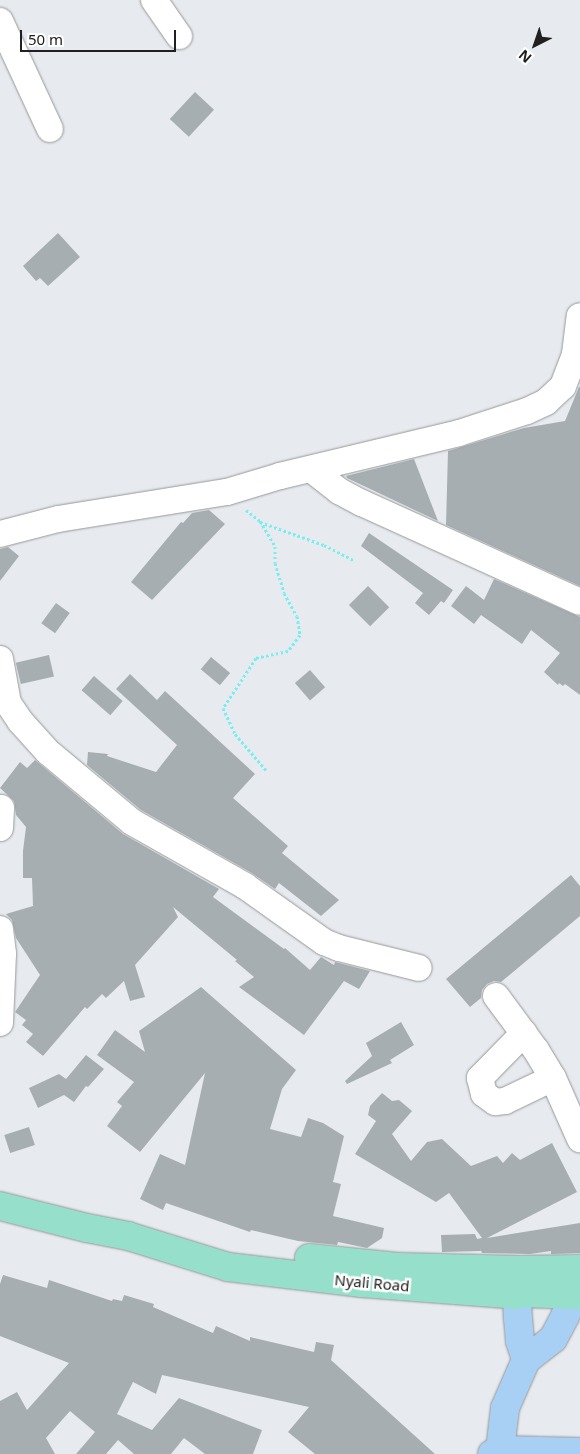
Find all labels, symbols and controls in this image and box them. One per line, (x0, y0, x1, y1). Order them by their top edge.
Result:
scale bar (22, 20, 179, 52)
north arrow (510, 20, 560, 70)
text: 50 m (28, 29, 63, 49)
text: N (514, 46, 535, 68)
street label: Nyali Road (334, 1271, 410, 1295)

